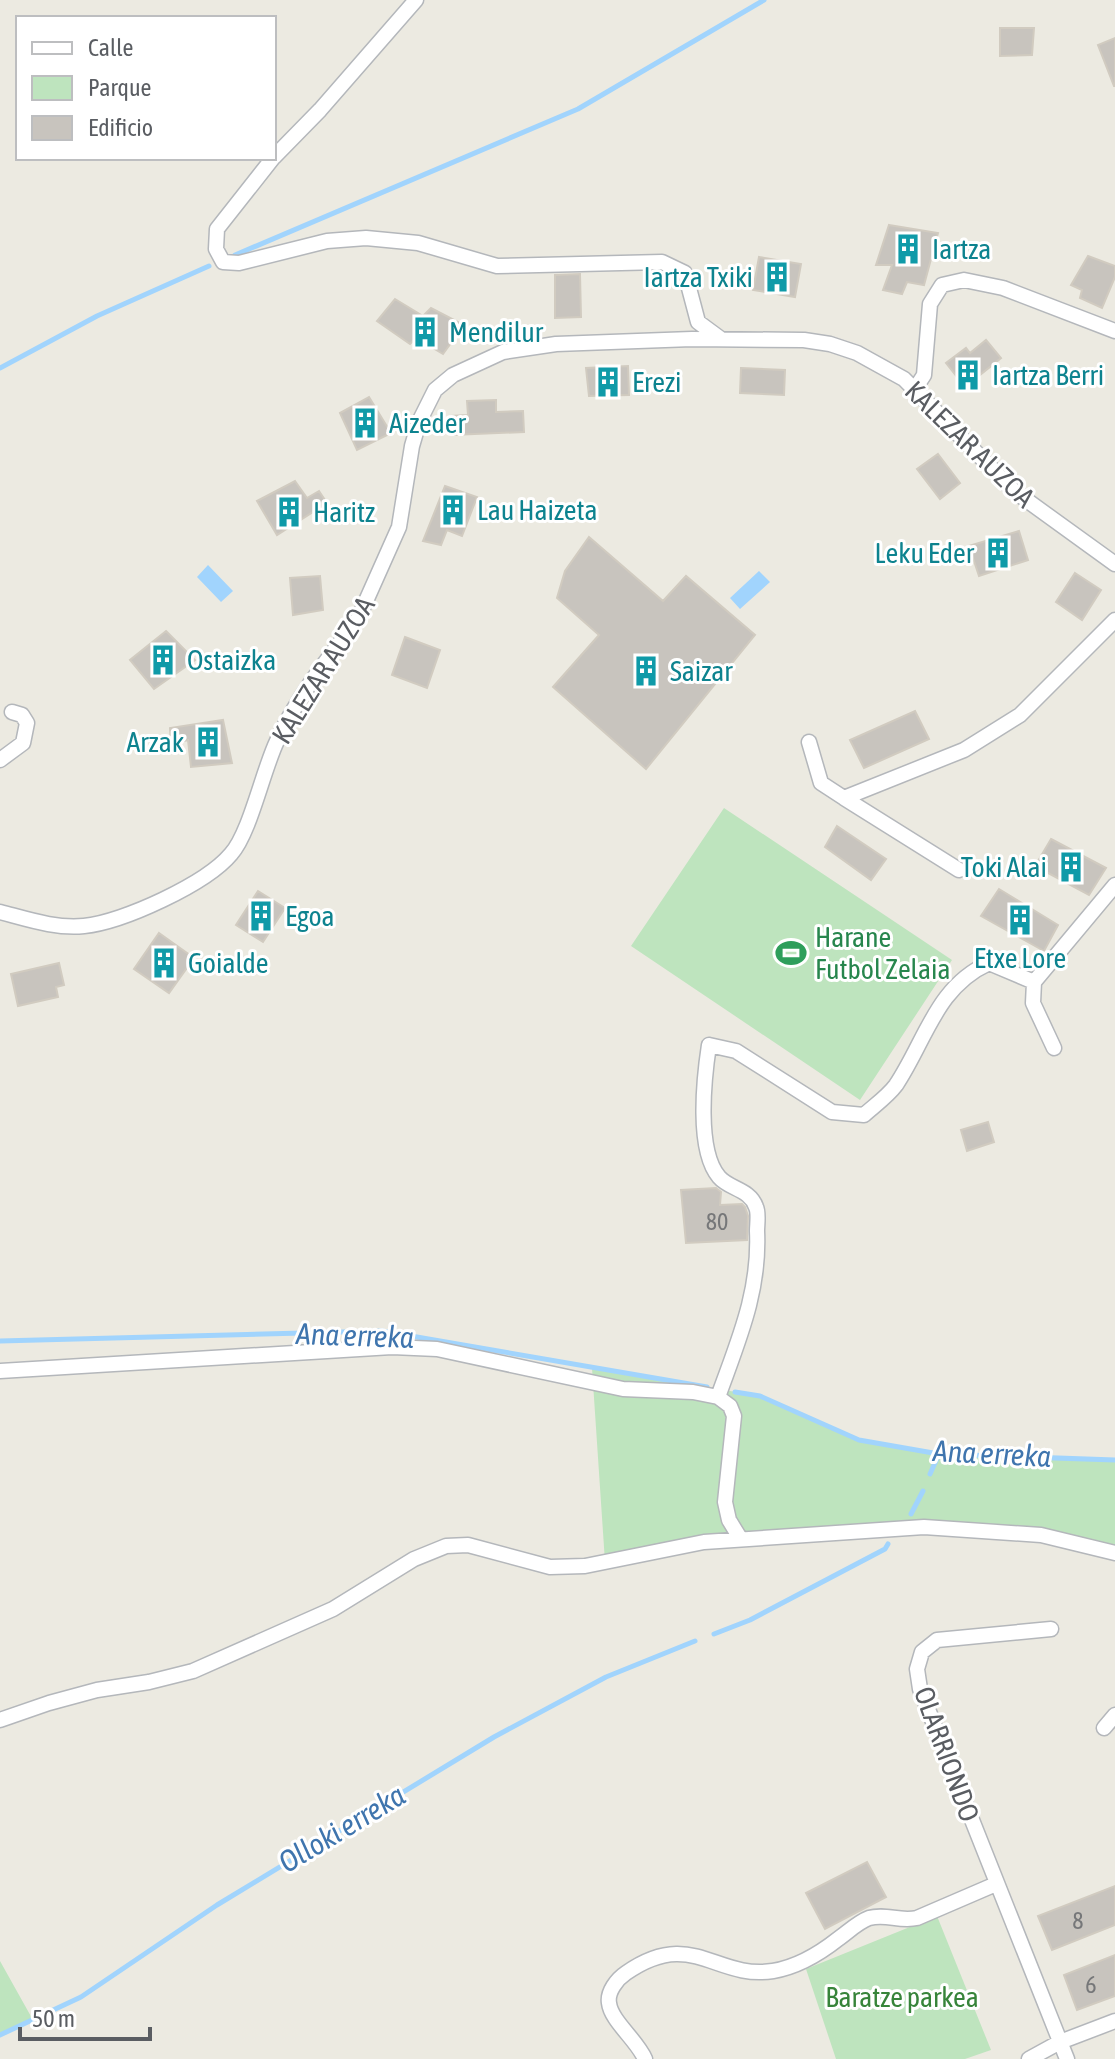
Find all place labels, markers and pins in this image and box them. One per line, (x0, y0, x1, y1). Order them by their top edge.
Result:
building icon: Iartza (891, 232, 925, 266)
place label: Iartza (932, 233, 991, 265)
building icon: Iartza Txiki (760, 260, 794, 294)
place label: Iartza Txiki (644, 261, 753, 293)
building icon: Mendilur (408, 315, 442, 349)
place label: Mendilur (449, 316, 544, 348)
building icon: Iartza Berri (951, 358, 985, 392)
place label: Iartza Berri (992, 359, 1104, 391)
building icon: Erezi (591, 365, 625, 399)
place label: Erezi (632, 366, 681, 398)
building icon: Aizeder (348, 406, 382, 440)
place label: Aizeder (389, 407, 467, 439)
building icon: Lau Haizeta (436, 493, 470, 527)
place label: Lau Haizeta (477, 494, 598, 526)
building icon: Haritz (272, 495, 306, 529)
place label: Haritz (313, 496, 375, 528)
building icon: Leku Eder (981, 536, 1015, 570)
place label: Leku Eder (875, 537, 975, 569)
building icon: Ostaizka (146, 643, 180, 677)
place label: Ostaizka (187, 644, 276, 676)
building icon: Saizar (629, 654, 663, 688)
place label: Saizar (670, 655, 733, 687)
building icon: Arzak (191, 725, 225, 759)
place label: Arzak (127, 726, 184, 758)
building icon: Toki Alai (1054, 850, 1088, 884)
place label: Toki Alai (961, 851, 1047, 883)
building icon: Egoa (244, 899, 278, 933)
place label: Egoa (285, 900, 335, 932)
building icon: Etxe Lore (1003, 903, 1037, 937)
place label: Harane Futbol Zelaia (815, 921, 951, 985)
sports icon: Harane Futbol Zelaia (774, 936, 808, 970)
place label: Etxe Lore (974, 942, 1066, 974)
building icon: Goialde (147, 946, 181, 980)
place label: Goialde (188, 947, 269, 979)

